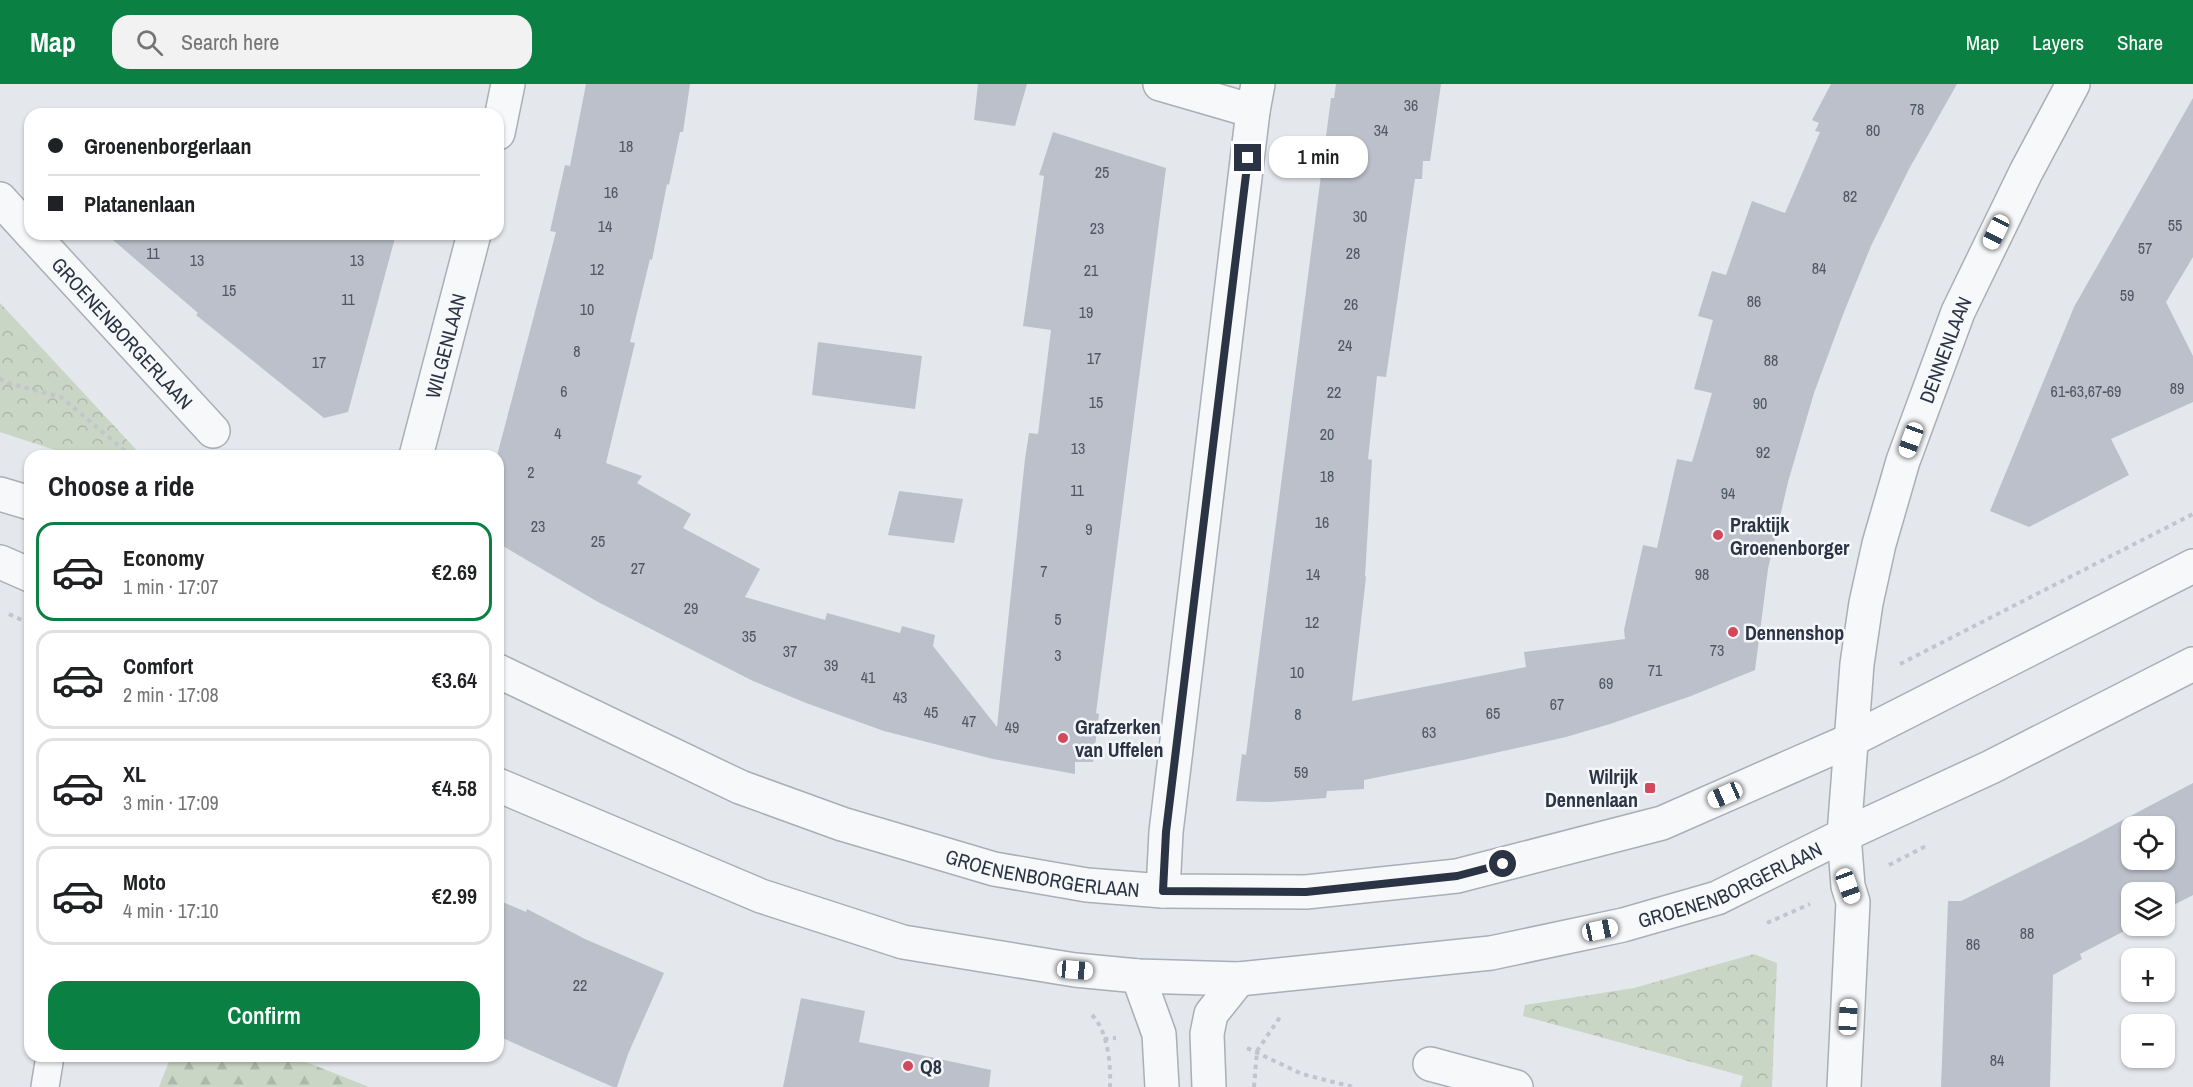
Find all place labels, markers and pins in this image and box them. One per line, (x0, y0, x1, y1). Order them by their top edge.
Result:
place label: Praktijk Groenenborger (1730, 511, 1850, 561)
marker: Praktijk Groenenborger (1711, 528, 1725, 542)
place label: Dennenshop (1745, 619, 1844, 646)
marker: Dennenshop (1726, 625, 1740, 639)
place label: Grafzerken van Uffelen (1075, 713, 1163, 763)
marker: Grafzerken van Uffelen (1056, 731, 1070, 745)
place label: Wilrijk Dennenlaan (1545, 763, 1639, 813)
marker: Wilrijk Dennenlaan (1643, 781, 1657, 795)
place label: Q8 (920, 1053, 942, 1080)
marker: Q8 (901, 1059, 915, 1073)

